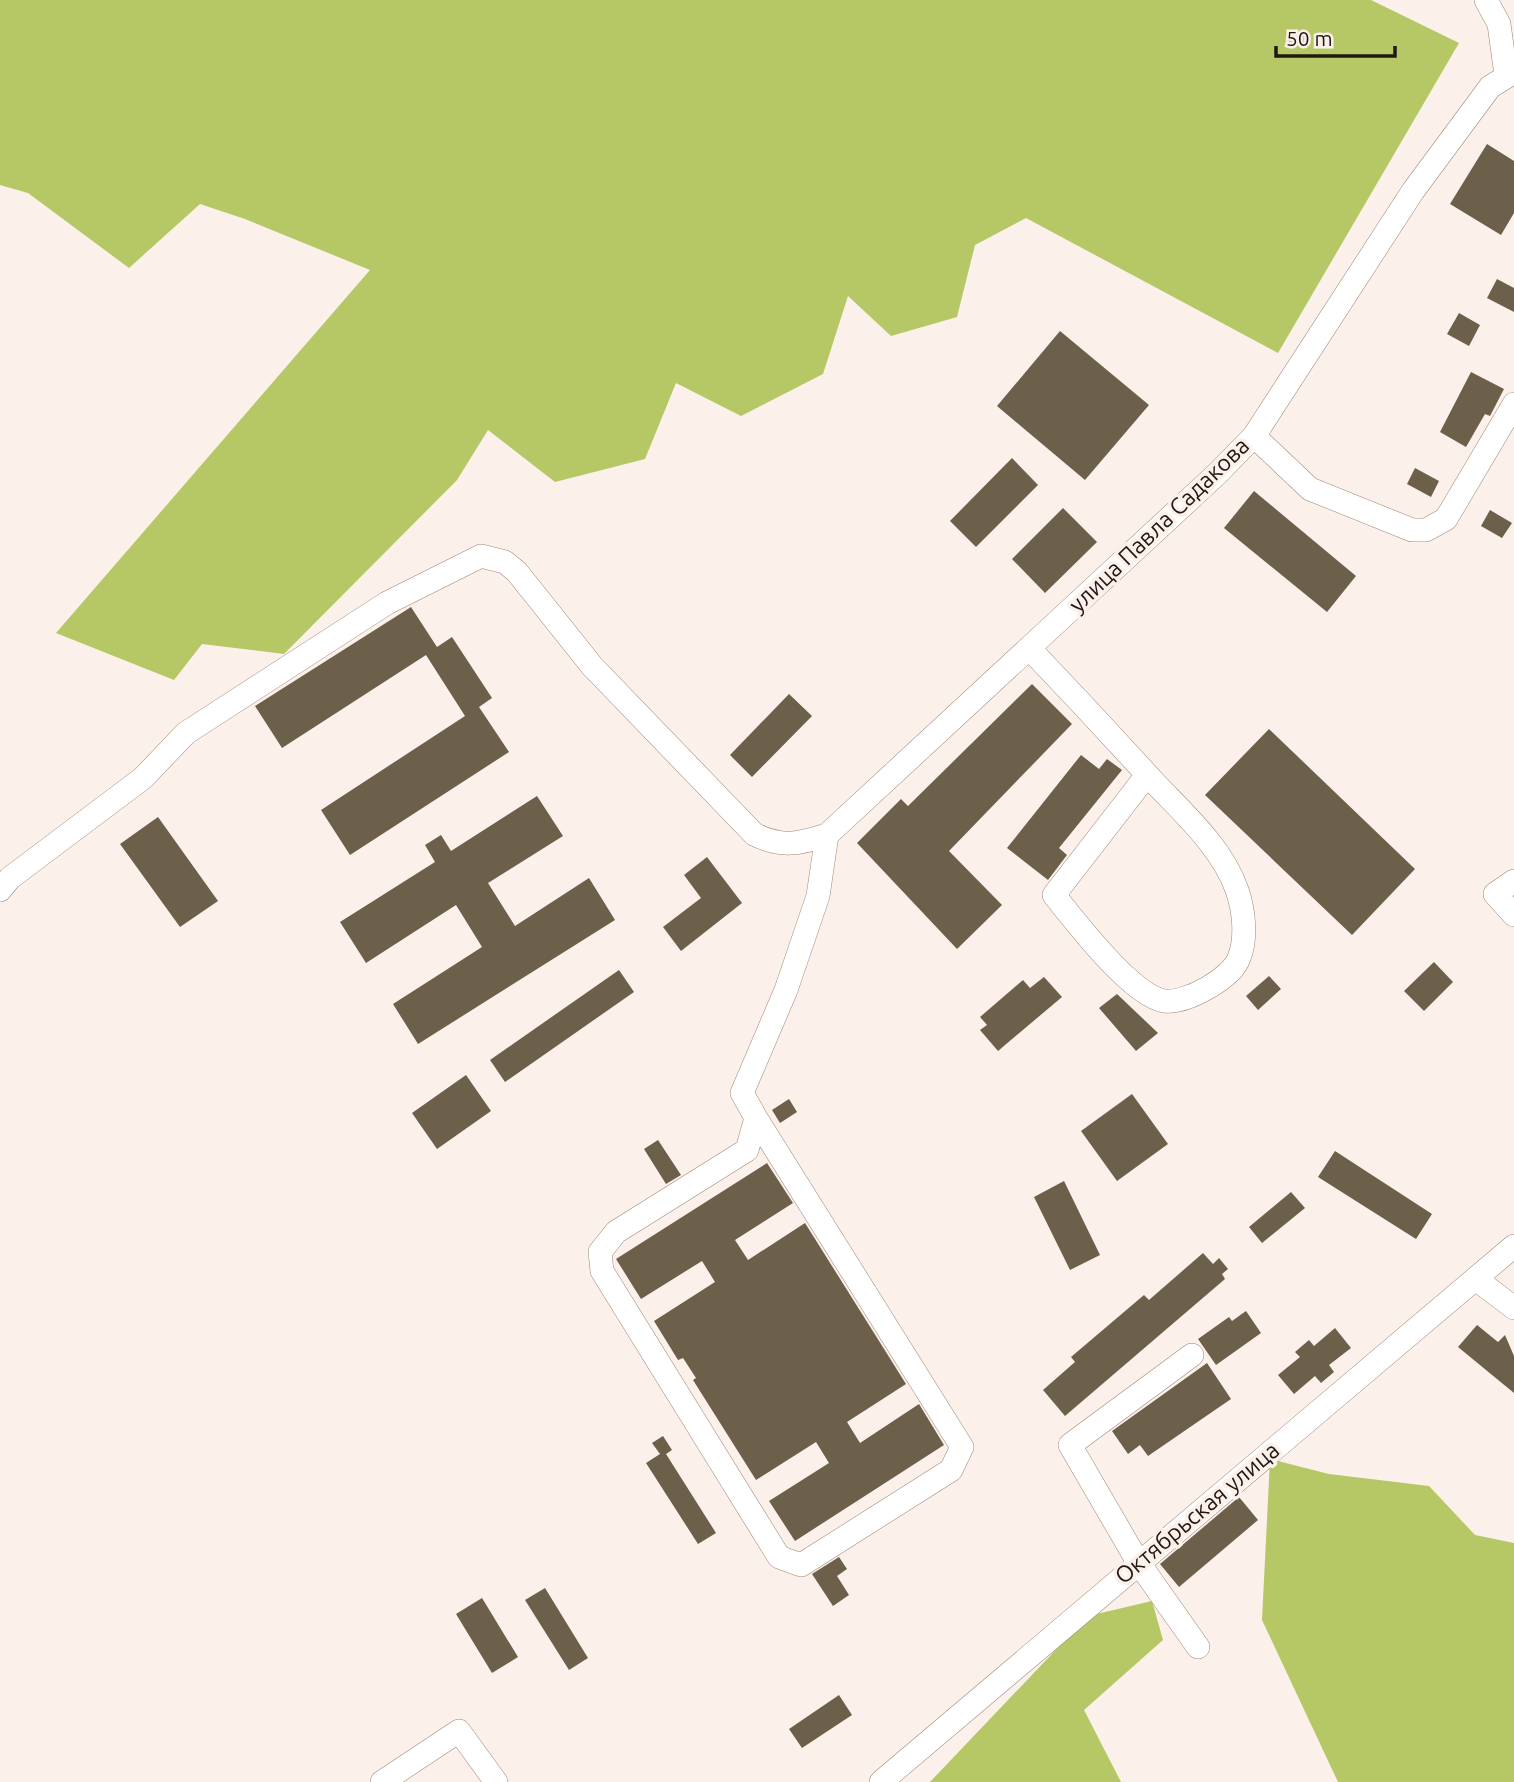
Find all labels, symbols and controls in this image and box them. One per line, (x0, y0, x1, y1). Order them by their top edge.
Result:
scale bar (1276, 14, 1395, 58)
text: 50 m (1286, 26, 1333, 50)
street label: улица Павла Садакова (1064, 432, 1254, 617)
street label: Октябрьская улица (1110, 1437, 1284, 1588)

